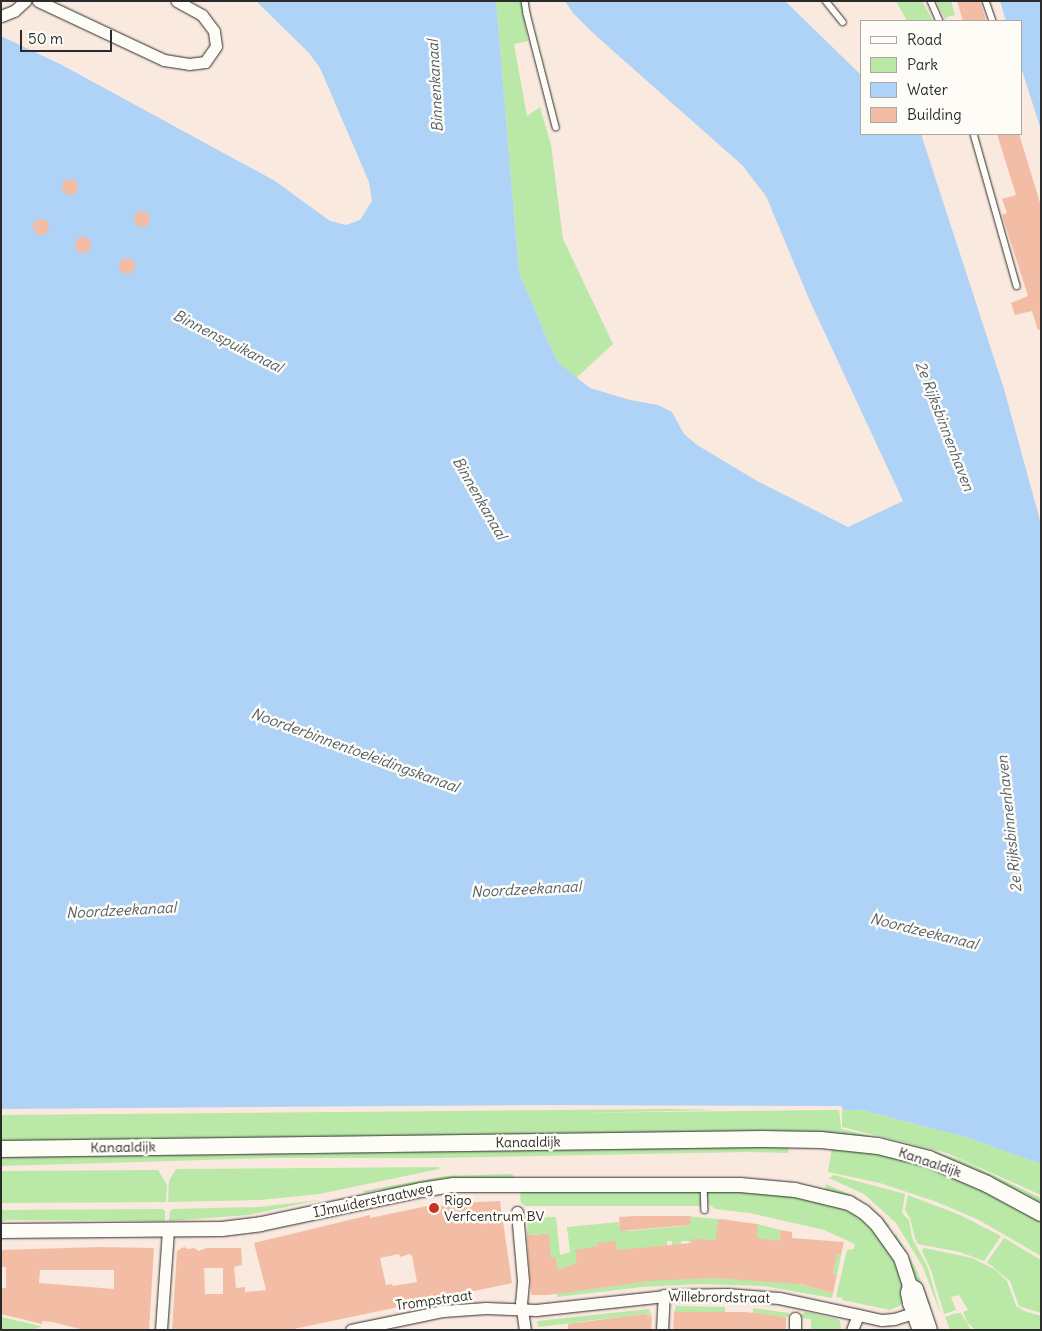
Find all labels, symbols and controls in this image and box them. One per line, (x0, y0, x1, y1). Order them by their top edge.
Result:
scale bar (22, 20, 115, 52)
legend (860, 20, 1022, 135)
text: 50 m (28, 29, 63, 48)
text: Road (907, 30, 942, 49)
water label: Binnenkanaal (424, 39, 446, 133)
text: Park (907, 55, 938, 74)
text: Water (907, 80, 948, 99)
text: Building (907, 105, 962, 124)
water label: Binnenspuikanaal (170, 306, 286, 376)
water label: 2e Rijksbinnenhaven (912, 359, 978, 493)
water label: Binnenkanaal (449, 453, 511, 543)
water label: Noorderbinnentoeleidingskanaal (249, 704, 461, 796)
water label: 2e Rijksbinnenhaven (993, 755, 1025, 893)
water label: Noordzeekanaal (471, 877, 581, 901)
water label: Noordzeekanaal (66, 898, 176, 922)
water label: Noordzeekanaal (868, 909, 980, 953)
street label: Kanaaldijk (495, 1133, 561, 1151)
street label: Kanaaldijk (90, 1138, 156, 1156)
street label: Kanaaldijk (896, 1143, 964, 1181)
street label: IJmuiderstraatweg (312, 1179, 434, 1221)
place label: Rigo Verfcentrum BV (444, 1192, 544, 1224)
marker: Rigo Verfcentrum BV (428, 1202, 440, 1214)
street label: Trompstraat (395, 1286, 473, 1314)
street label: Willebrordstraat (668, 1288, 770, 1306)

